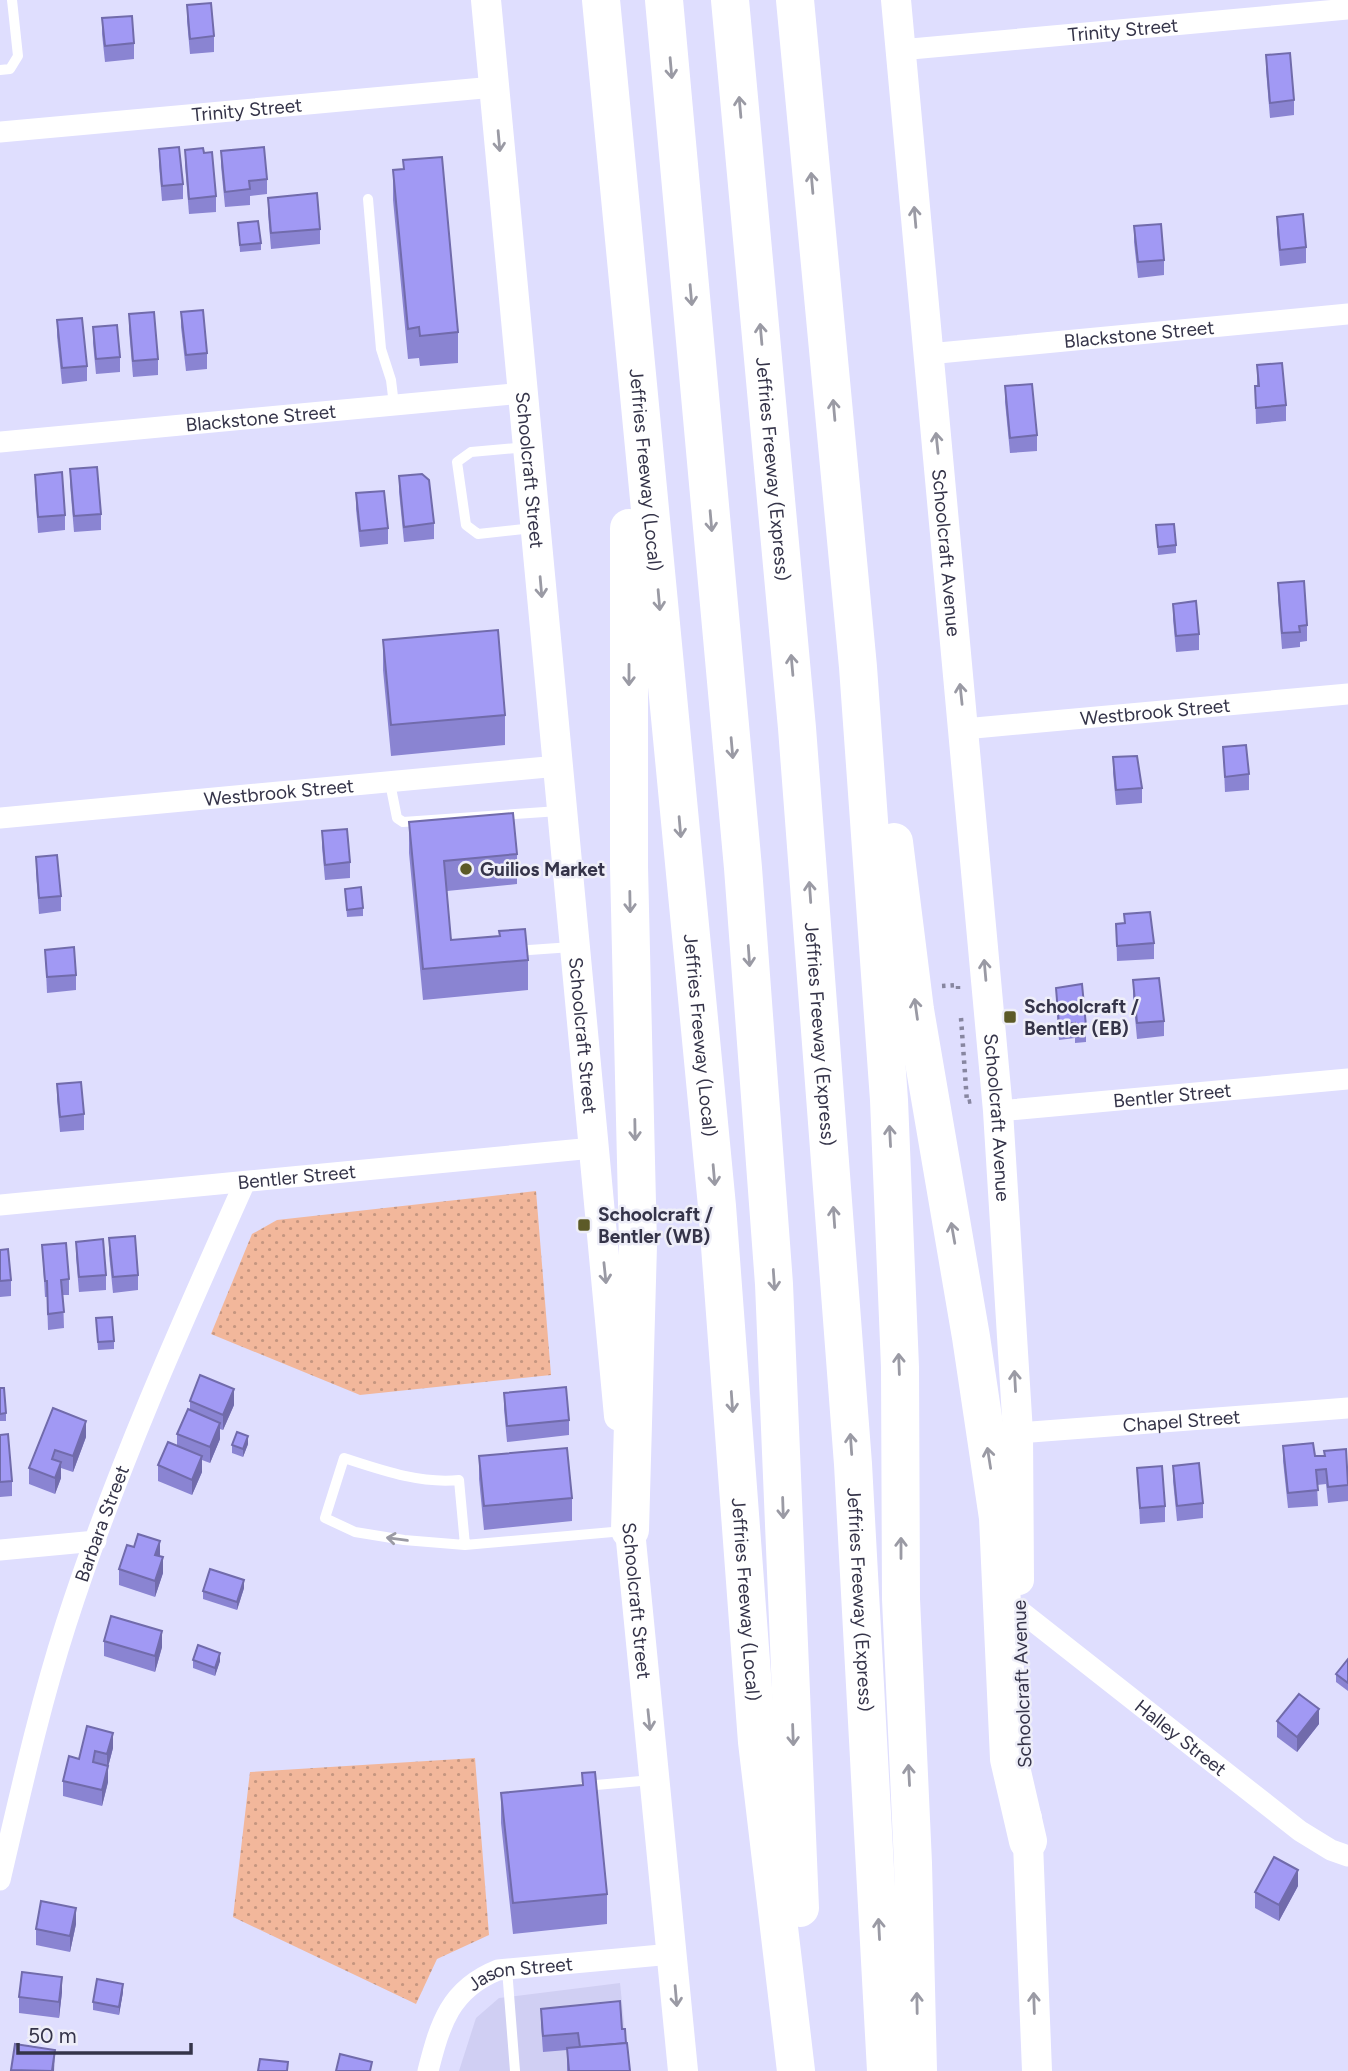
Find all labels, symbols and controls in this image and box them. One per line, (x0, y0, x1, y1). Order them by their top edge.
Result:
street label: Trinity Street (1067, 13, 1179, 46)
one-way arrow (664, 56, 677, 79)
street label: Trinity Street (191, 93, 303, 126)
one-way arrow (733, 96, 746, 119)
one-way arrow (493, 129, 506, 152)
one-way arrow (805, 173, 818, 195)
one-way arrow (908, 206, 921, 229)
one-way arrow (685, 283, 698, 305)
street label: Blackstone Street (1063, 315, 1215, 353)
one-way arrow (754, 323, 767, 345)
street label: Jeffries Freeway (Express) (751, 356, 795, 582)
street label: Jeffries Freeway (Local) (625, 367, 667, 572)
street label: Schoolcraft Street (511, 391, 549, 549)
street label: Blackstone Street (185, 399, 337, 436)
one-way arrow (827, 399, 840, 422)
one-way arrow (930, 433, 943, 455)
street label: Schoolcraft Avenue (928, 468, 966, 638)
one-way arrow (705, 509, 718, 532)
one-way arrow (535, 575, 548, 598)
one-way arrow (653, 588, 666, 611)
one-way arrow (785, 655, 798, 677)
one-way arrow (622, 663, 636, 686)
one-way arrow (954, 683, 967, 706)
street label: Westbrook Street (1079, 693, 1231, 730)
one-way arrow (725, 736, 738, 759)
street label: Westbrook Street (203, 774, 355, 810)
one-way arrow (674, 815, 687, 837)
place label: Guilios Market (480, 858, 606, 881)
marker: Guilios Market (458, 861, 474, 877)
one-way arrow (803, 881, 816, 904)
one-way arrow (623, 891, 637, 914)
street label: Jeffries Freeway (Express) (800, 921, 840, 1147)
street label: Jeffries Freeway (Local) (679, 933, 722, 1138)
one-way arrow (743, 944, 756, 967)
street label: Schoolcraft Street (564, 956, 602, 1115)
one-way arrow (978, 959, 991, 981)
place label: Schoolcraft / Bentler (EB) (1024, 995, 1139, 1040)
one-way arrow (909, 998, 922, 1020)
marker: Schoolcraft / Bentler (EB) (1002, 1009, 1018, 1025)
street label: Schoolcraft Avenue (979, 1032, 1015, 1202)
street label: Bentler Street (1112, 1078, 1232, 1112)
one-way arrow (629, 1118, 642, 1141)
one-way arrow (884, 1125, 897, 1148)
street label: Bentler Street (236, 1159, 357, 1194)
one-way arrow (708, 1163, 721, 1186)
place label: Schoolcraft / Bentler (WB) (598, 1203, 713, 1248)
one-way arrow (827, 1206, 840, 1229)
marker: Schoolcraft / Bentler (WB) (576, 1217, 592, 1233)
one-way arrow (946, 1222, 959, 1245)
one-way arrow (599, 1262, 612, 1284)
one-way arrow (767, 1269, 780, 1292)
one-way arrow (893, 1353, 906, 1376)
one-way arrow (1008, 1370, 1021, 1393)
one-way arrow (725, 1390, 738, 1413)
street label: Chapel Street (1122, 1405, 1241, 1437)
one-way arrow (844, 1433, 857, 1455)
one-way arrow (982, 1447, 995, 1470)
street label: Barbara Street (69, 1462, 134, 1585)
street label: Jeffries Freeway (Express) (843, 1487, 878, 1712)
one-way arrow (777, 1496, 790, 1519)
street label: Jeffries Freeway (Local) (727, 1497, 765, 1702)
street label: Schoolcraft Street (618, 1521, 656, 1680)
one-way arrow (386, 1532, 409, 1545)
one-way arrow (894, 1537, 908, 1560)
street label: Schoolcraft Avenue (1008, 1600, 1036, 1768)
street label: Halley Street (1130, 1694, 1231, 1781)
one-way arrow (643, 1708, 656, 1731)
one-way arrow (786, 1723, 799, 1746)
one-way arrow (902, 1765, 915, 1787)
one-way arrow (872, 1918, 885, 1941)
street label: Jason Street (463, 1952, 574, 1996)
one-way arrow (669, 1984, 682, 2006)
one-way arrow (910, 1992, 923, 2015)
one-way arrow (1028, 1992, 1041, 2015)
scale bar (18, 2011, 191, 2056)
text: 50 m (28, 2023, 77, 2048)

